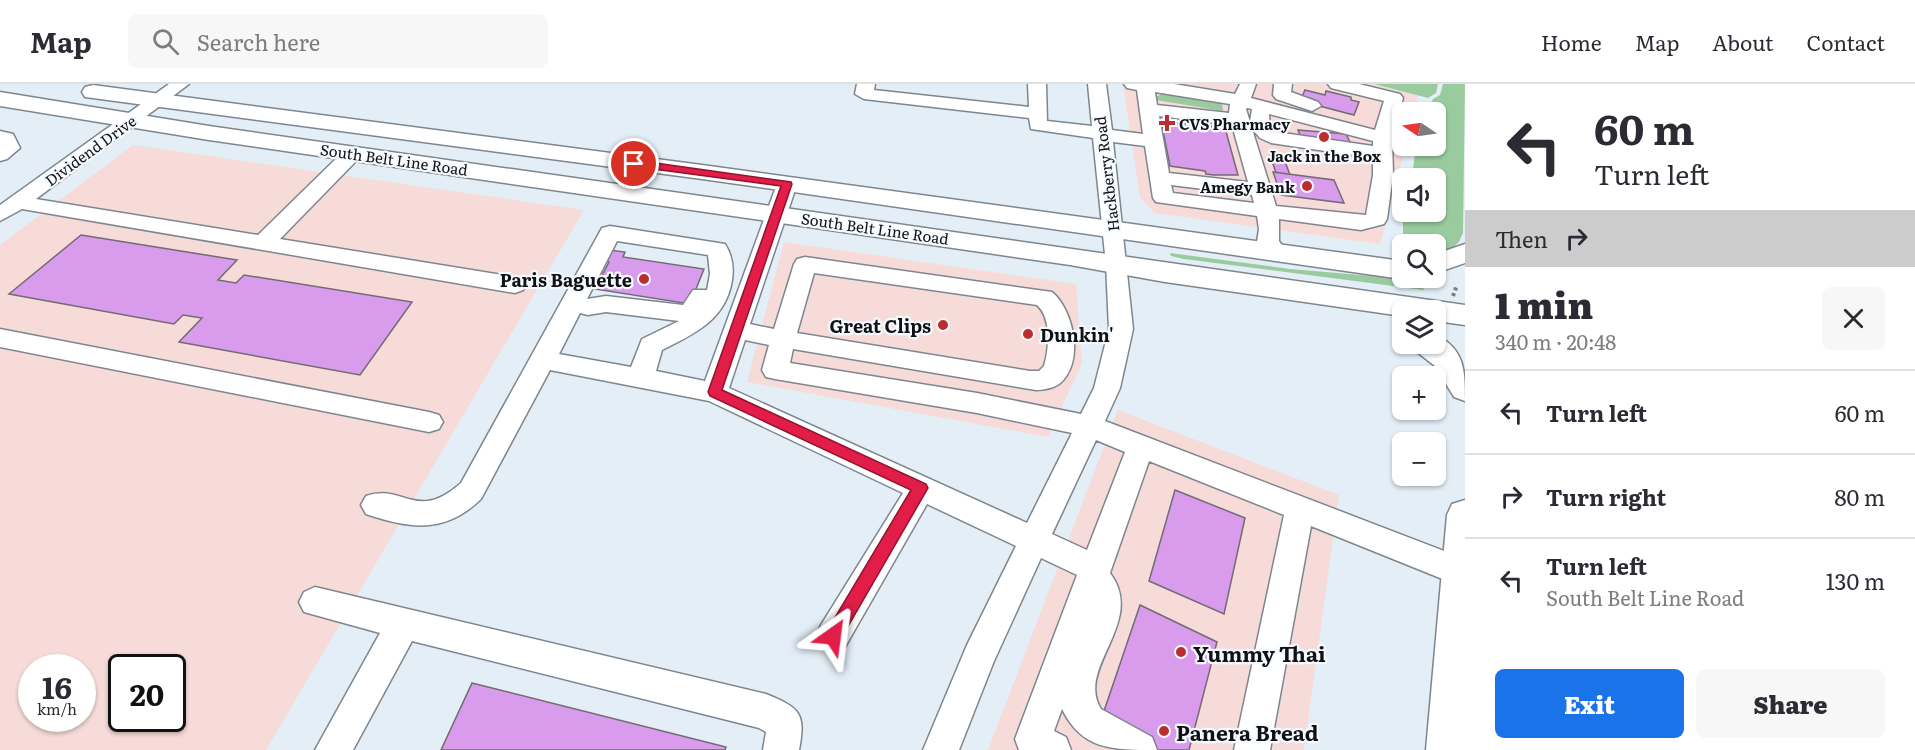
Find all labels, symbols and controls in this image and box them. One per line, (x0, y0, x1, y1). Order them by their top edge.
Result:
search box (128, 14, 548, 68)
text: Map (30, 20, 92, 62)
icon: search (149, 25, 182, 58)
text: Search here (197, 25, 320, 58)
text: Home (1541, 26, 1602, 57)
text: Map (1635, 26, 1679, 57)
text: About (1712, 26, 1774, 57)
text: Contact (1807, 26, 1885, 57)
text: 60 m (1594, 96, 1695, 158)
north arrow (1392, 102, 1446, 156)
map controls (1392, 102, 1446, 486)
icon: left (1495, 108, 1573, 186)
street label: Dividend Drive (40, 109, 141, 191)
place label: CVS Pharmacy (1179, 112, 1291, 135)
street label: Hackberry Road (1088, 115, 1124, 233)
marker: CVS Pharmacy (1160, 116, 1174, 130)
marker: Jack in the Box (1317, 130, 1331, 144)
street label: South Belt Line Road (319, 137, 469, 181)
pin (608, 138, 659, 189)
place label: Jack in the Box (1267, 144, 1381, 167)
icon: arrive (617, 147, 650, 180)
text: Turn left (1594, 153, 1709, 193)
button: sound (1392, 168, 1446, 222)
place label: Amegy Bank (1200, 175, 1296, 198)
marker: Amegy Bank (1300, 179, 1314, 193)
street label: South Belt Line Road (800, 206, 950, 250)
text: Then (1495, 222, 1548, 255)
icon: right (1560, 222, 1593, 255)
button: search (1392, 234, 1446, 288)
place label: Paris Baguette (500, 266, 632, 293)
marker: Paris Baguette (637, 272, 651, 286)
text: 1 min (1495, 277, 1593, 330)
button: close (1822, 287, 1885, 350)
button: layers (1392, 300, 1446, 354)
place label: Great Clips (830, 312, 931, 339)
marker: Great Clips (936, 318, 950, 332)
place label: Dunkin' (1040, 321, 1114, 348)
text: 340 m · 20:48 (1495, 326, 1616, 356)
marker: Dunkin' (1021, 327, 1035, 341)
button: + (1392, 366, 1446, 420)
icon: left (1495, 396, 1528, 429)
text: Turn left (1546, 396, 1647, 429)
text: 60 m (1835, 396, 1885, 429)
button: − (1392, 432, 1446, 486)
icon: right (1495, 480, 1528, 513)
text: Turn right (1546, 480, 1666, 513)
text: 80 m (1834, 480, 1885, 513)
text: Turn left (1546, 549, 1647, 582)
icon: left (1495, 564, 1528, 597)
text: 130 m (1826, 564, 1885, 597)
text: South Belt Line Road (1546, 582, 1744, 612)
position arrow (801, 604, 865, 668)
place label: Yummy Thai (1193, 637, 1326, 668)
marker: Yummy Thai (1174, 645, 1188, 659)
speed limit sign: 20 (108, 654, 186, 732)
text: 16 (42, 664, 72, 708)
button: Exit (1495, 669, 1684, 738)
button: Share (1696, 669, 1885, 738)
text: km/h (37, 697, 77, 720)
place label: Panera Bread (1176, 716, 1319, 747)
marker: Panera Bread (1157, 724, 1171, 738)

